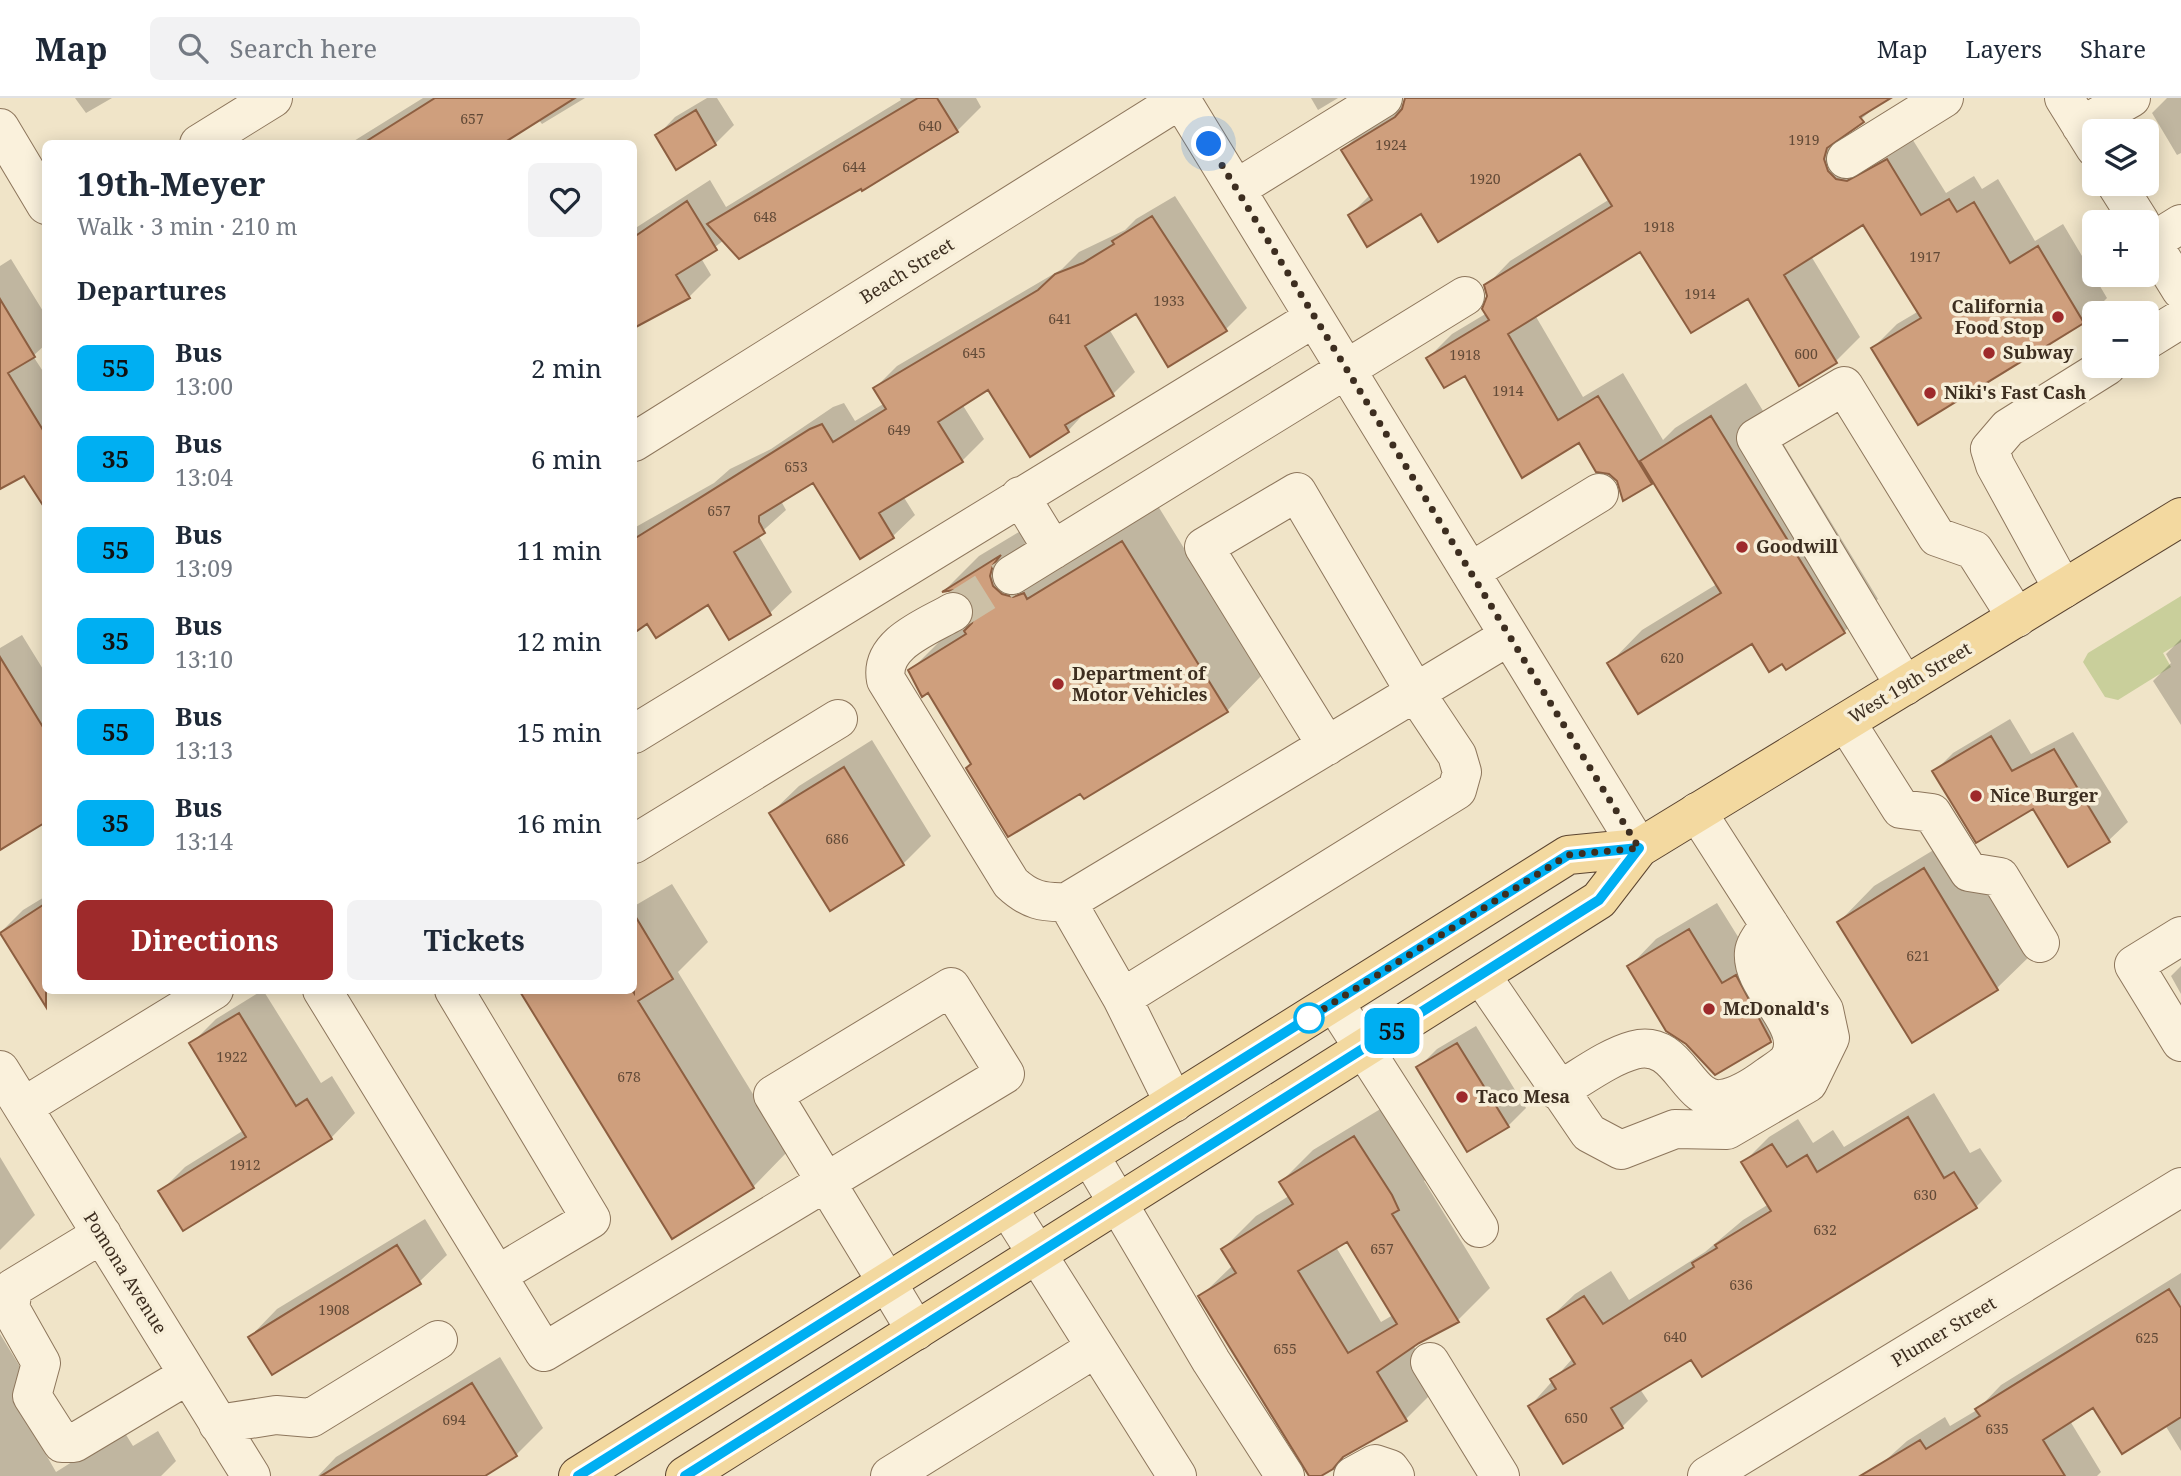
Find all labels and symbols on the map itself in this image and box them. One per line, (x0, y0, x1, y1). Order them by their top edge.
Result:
house number: 657 (460, 109, 484, 128)
house number: 640 (918, 116, 942, 135)
your location (1191, 126, 1226, 161)
house number: 1919 (1788, 130, 1820, 149)
house number: 1924 (1375, 135, 1407, 154)
house number: 644 (842, 157, 866, 176)
house number: 1920 (1469, 169, 1501, 188)
house number: 648 (753, 207, 777, 226)
house number: 1918 (1643, 217, 1675, 236)
street label: Beach Street (855, 232, 958, 309)
house number: 1917 (1909, 247, 1941, 266)
house number: 1914 (1684, 284, 1716, 303)
house number: 1933 (1153, 291, 1185, 310)
place label: California Food Stop (1952, 294, 2044, 339)
house number: 641 (1048, 309, 1072, 328)
marker: California Food Stop (2050, 309, 2066, 325)
place label: Subway (2003, 340, 2074, 364)
house number: 645 (962, 343, 986, 362)
house number: 600 (1794, 344, 1818, 363)
house number: 1918 (1449, 345, 1481, 364)
marker: Subway (1981, 345, 1997, 361)
place label: Niki's Fast Cash (1944, 380, 2086, 404)
house number: 1914 (1492, 381, 1524, 400)
marker: Niki's Fast Cash (1922, 385, 1938, 401)
house number: 649 (887, 420, 911, 439)
house number: 653 (784, 457, 808, 476)
house number: 657 (707, 501, 731, 520)
place label: Goodwill (1756, 534, 1839, 558)
marker: Goodwill (1734, 539, 1750, 555)
street label: West 19th Street (1844, 636, 1975, 728)
house number: 620 (1660, 648, 1684, 667)
place label: Department of Motor Vehicles (1072, 661, 1208, 706)
marker: Department of Motor Vehicles (1050, 676, 1066, 692)
place label: Nice Burger (1990, 783, 2099, 807)
marker: Nice Burger (1968, 788, 1984, 804)
house number: 686 (825, 829, 849, 848)
house number: 621 (1906, 946, 1930, 965)
place label: McDonald's (1723, 996, 1830, 1020)
marker: McDonald's (1701, 1001, 1717, 1017)
unlabelled marker (1294, 1003, 1324, 1033)
line badge: 55 (1360, 1008, 1424, 1054)
house number: 1922 (216, 1047, 248, 1066)
house number: 678 (617, 1067, 641, 1086)
place label: Taco Mesa (1476, 1084, 1570, 1108)
marker: Taco Mesa (1454, 1089, 1470, 1105)
house number: 1912 (229, 1155, 261, 1174)
house number: 630 (1913, 1185, 1937, 1204)
street label: Pomona Avenue (79, 1207, 173, 1338)
house number: 632 (1813, 1220, 1837, 1239)
house number: 657 (1370, 1239, 1394, 1258)
house number: 636 (1729, 1275, 1753, 1294)
street label: Plumer Street (1887, 1290, 2000, 1372)
house number: 1908 (318, 1300, 350, 1319)
house number: 640 (1663, 1327, 1687, 1346)
house number: 625 (2135, 1328, 2159, 1347)
house number: 655 (1273, 1339, 1297, 1358)
house number: 650 (1564, 1408, 1588, 1427)
house number: 694 (442, 1410, 466, 1429)
house number: 635 (1985, 1419, 2009, 1438)

